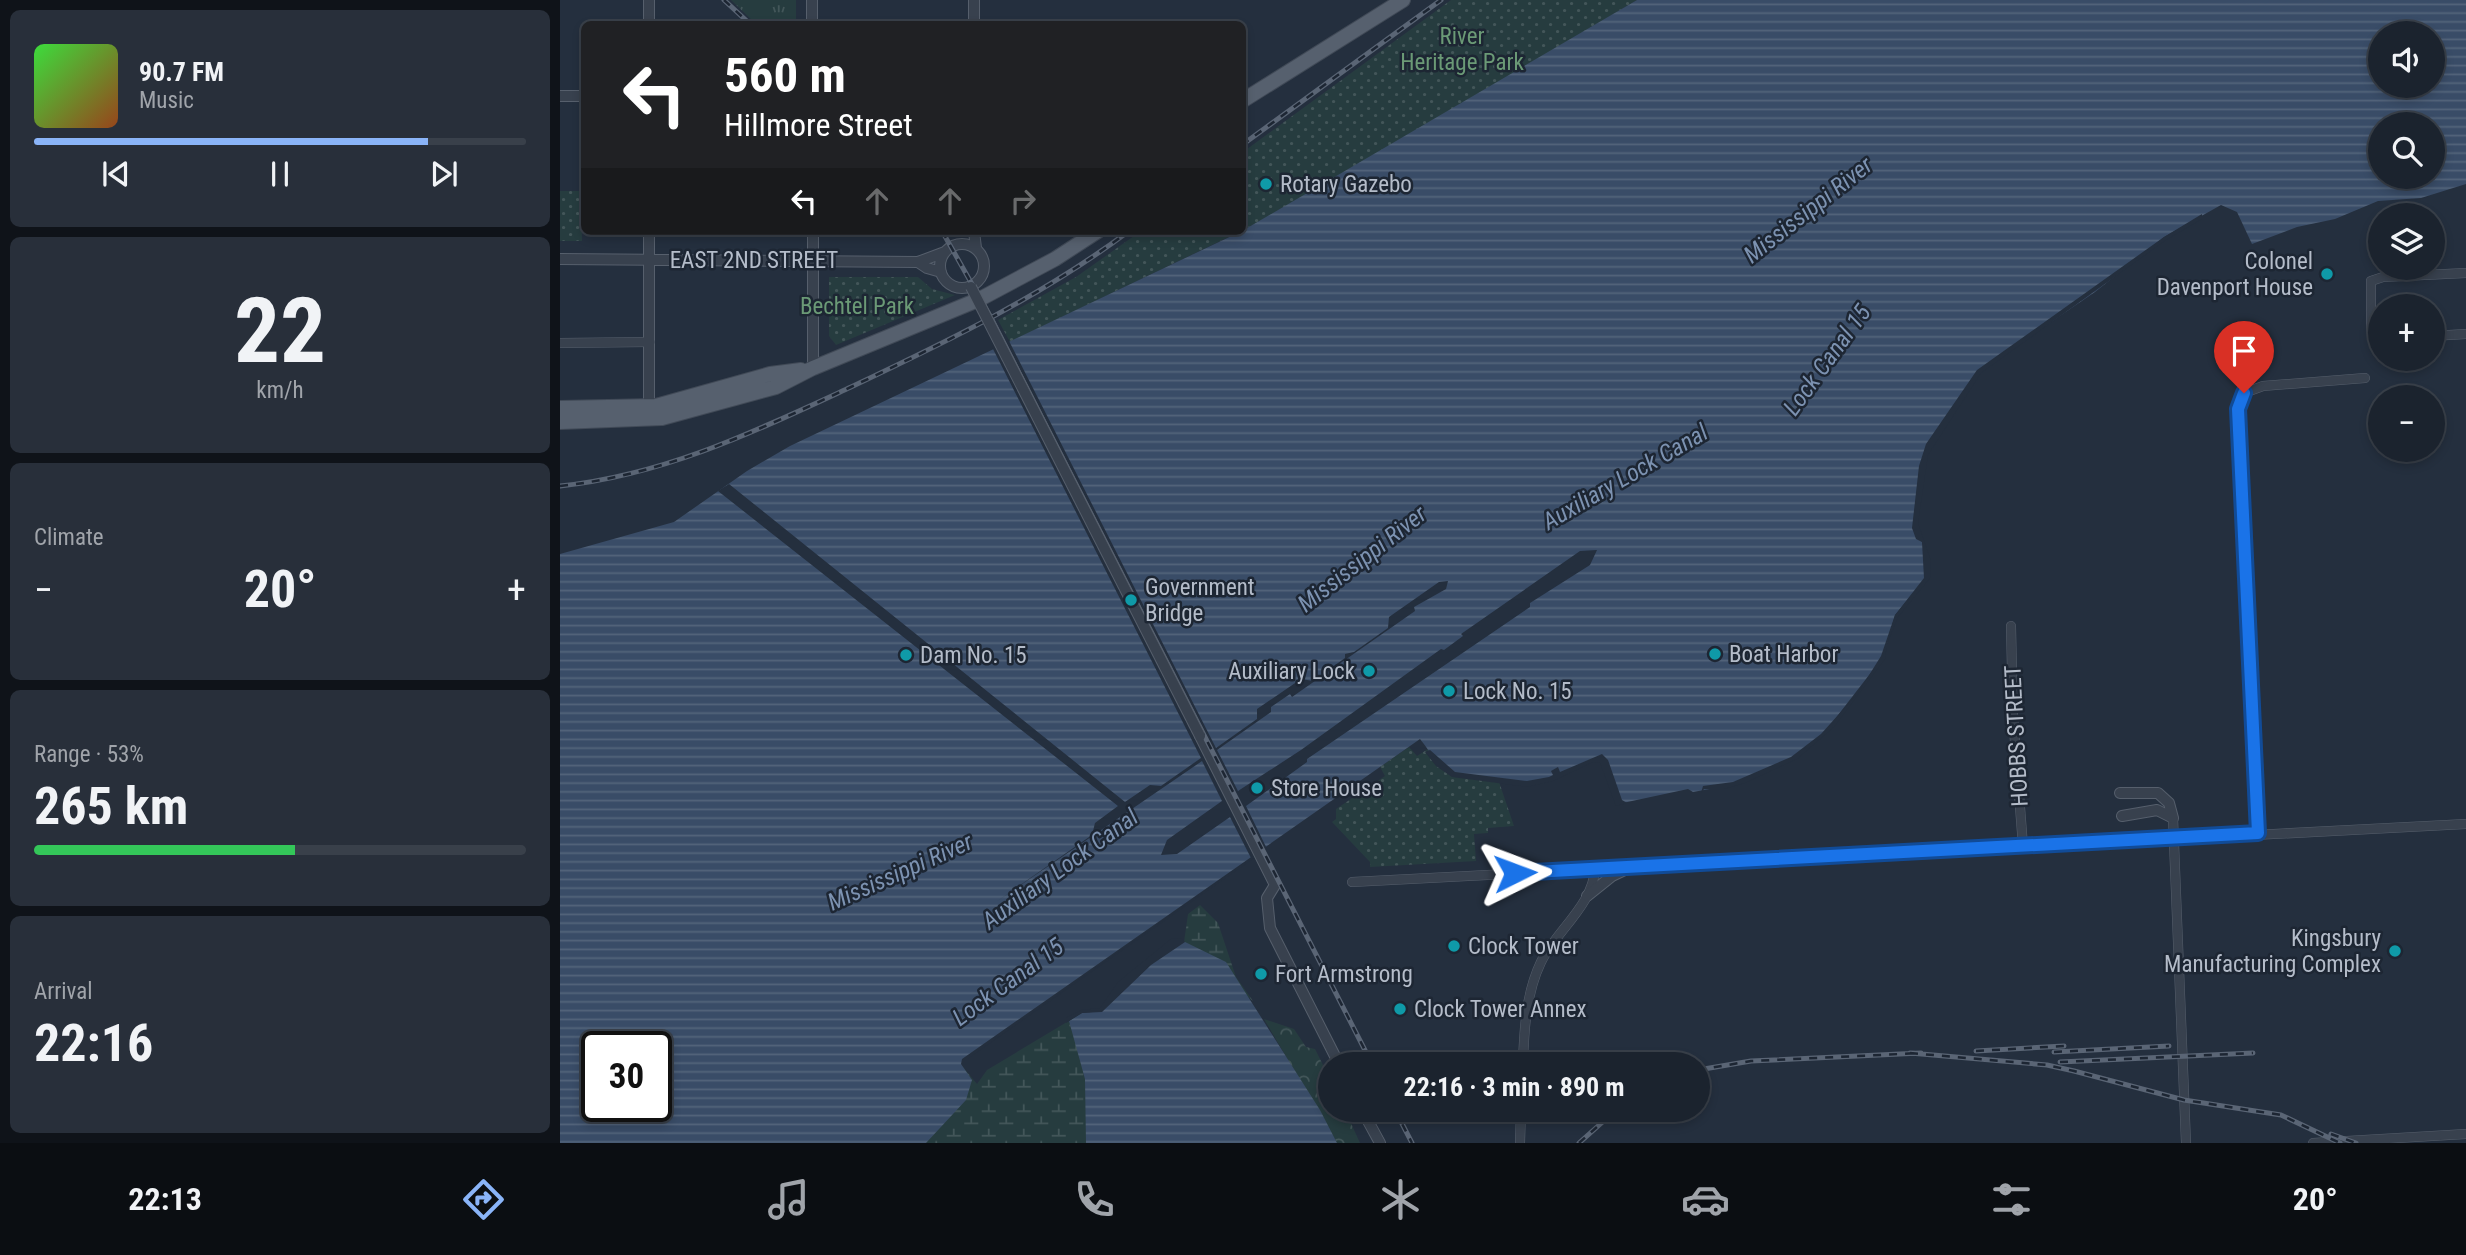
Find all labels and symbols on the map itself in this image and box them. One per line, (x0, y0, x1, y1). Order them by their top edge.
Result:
park label: River Heritage Park (1400, 23, 1524, 76)
water label: Mississippi River (1738, 151, 1879, 269)
place label: Rotary Gazebo (1280, 171, 1412, 198)
marker: Rotary Gazebo (1258, 176, 1274, 192)
street label: EAST 2ND STREET (670, 247, 838, 274)
place label: Colonel Davenport House (2157, 248, 2313, 301)
marker: Colonel Davenport House (2319, 266, 2335, 282)
park label: Bechtel Park (800, 293, 915, 320)
water label: Lock Canal 15 (1777, 299, 1877, 421)
pin (2214, 321, 2274, 393)
water label: Auxiliary Lock Canal (1537, 418, 1713, 536)
water label: Mississippi River (1292, 500, 1433, 618)
place label: Government Bridge (1145, 574, 1255, 627)
marker: Government Bridge (1123, 592, 1139, 608)
place label: Boat Harbor (1729, 641, 1838, 668)
place label: Dam No. 15 (920, 642, 1027, 669)
marker: Boat Harbor (1707, 646, 1723, 662)
marker: Dam No. 15 (898, 647, 914, 663)
place label: Auxiliary Lock (1228, 658, 1356, 685)
marker: Auxiliary Lock (1361, 663, 1377, 679)
street label: HOBBS STREET (1999, 665, 2034, 807)
place label: Lock No. 15 (1463, 678, 1572, 705)
marker: Lock No. 15 (1441, 683, 1457, 699)
place label: Store House (1271, 775, 1382, 802)
marker: Store House (1249, 780, 1265, 796)
water label: Auxiliary Lock Canal (976, 803, 1144, 936)
water label: Mississippi River (823, 827, 977, 916)
position arrow (1478, 836, 1552, 910)
place label: Kingsbury Manufacturing Complex (2164, 925, 2381, 978)
water label: Lock Canal 15 (947, 932, 1069, 1032)
place label: Clock Tower (1468, 933, 1579, 960)
marker: Clock Tower (1446, 938, 1462, 954)
marker: Kingsbury Manufacturing Complex (2387, 943, 2403, 959)
place label: Fort Armstrong (1275, 961, 1413, 988)
marker: Fort Armstrong (1253, 966, 1269, 982)
place label: Clock Tower Annex (1414, 996, 1587, 1023)
marker: Clock Tower Annex (1392, 1001, 1408, 1017)
speed limit sign: 30 (581, 1031, 672, 1122)

